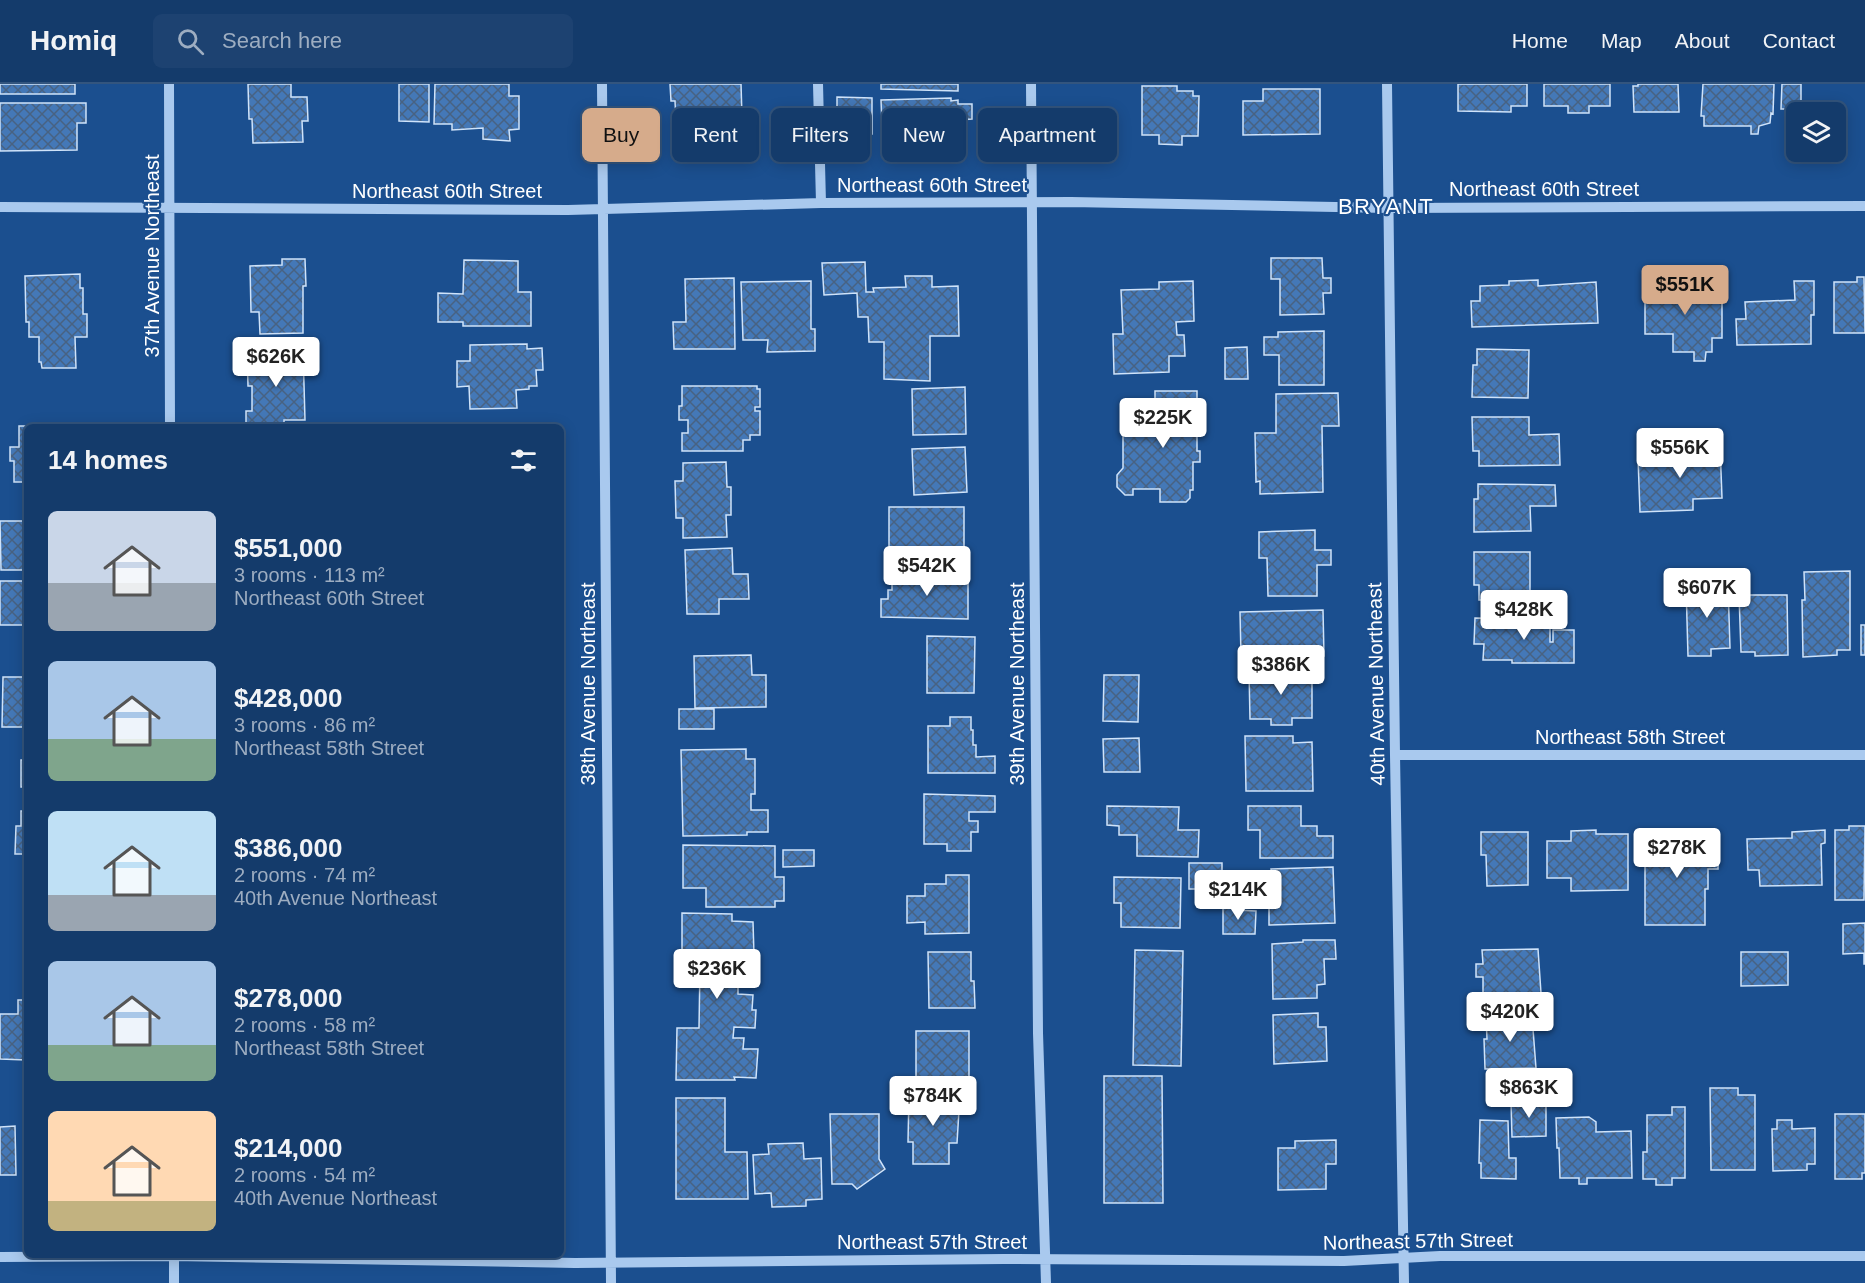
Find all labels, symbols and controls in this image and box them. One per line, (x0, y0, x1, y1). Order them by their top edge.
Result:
search box (153, 14, 573, 68)
text: Homiq (30, 25, 117, 56)
icon: search (174, 25, 207, 58)
text: Search here (222, 28, 342, 53)
text: Home (1512, 29, 1568, 52)
text: Map (1601, 29, 1642, 52)
text: About (1675, 29, 1730, 52)
text: Contact (1763, 29, 1835, 52)
map controls (1786, 102, 1846, 162)
button: layers (1786, 102, 1846, 162)
chip: Buy (582, 108, 660, 162)
chip: Rent (672, 108, 759, 162)
chip: Filters (771, 108, 870, 162)
chip: New (882, 108, 966, 162)
chip: Apartment (978, 108, 1117, 162)
street label: 37th Avenue Northeast (141, 154, 163, 358)
street label: Northeast 60th Street (837, 174, 1027, 196)
street label: Northeast 60th Street (1449, 178, 1639, 200)
street label: Northeast 60th Street (352, 180, 542, 202)
district label: BRYANT (1338, 194, 1434, 219)
pin: $551K (1643, 265, 1727, 316)
text: $551K (1656, 273, 1714, 295)
pin: $626K (234, 337, 318, 388)
text: $626K (247, 345, 305, 367)
pin: $225K (1121, 398, 1205, 449)
text: $225K (1134, 406, 1192, 428)
pin: $556K (1638, 428, 1722, 479)
text: $556K (1651, 436, 1709, 458)
icon: filters (507, 444, 540, 477)
text: 14 homes (48, 445, 168, 475)
text: $551,000 (234, 533, 342, 563)
icon: home (96, 535, 168, 607)
pin: $542K (885, 546, 969, 597)
text: $542K (898, 554, 956, 576)
text: 3 rooms · 113 m² (234, 564, 385, 586)
pin: $607K (1665, 568, 1749, 619)
text: $607K (1678, 576, 1736, 598)
street label: 38th Avenue Northeast (577, 582, 599, 786)
street label: 39th Avenue Northeast (1006, 582, 1028, 786)
street label: 40th Avenue Northeast (1363, 582, 1389, 786)
text: Northeast 60th Street (234, 587, 424, 609)
pin: $428K (1482, 590, 1566, 641)
text: $428K (1495, 598, 1553, 620)
pin: $386K (1239, 645, 1323, 696)
text: $386K (1252, 653, 1310, 675)
text: $428,000 (234, 683, 342, 713)
icon: home (96, 685, 168, 757)
text: 3 rooms · 86 m² (234, 714, 375, 736)
street label: Northeast 58th Street (1535, 726, 1725, 748)
text: Northeast 58th Street (234, 737, 424, 759)
pin: $278K (1635, 828, 1719, 879)
text: $386,000 (234, 833, 342, 863)
icon: home (96, 835, 168, 907)
text: $278K (1648, 836, 1706, 858)
text: 2 rooms · 74 m² (234, 864, 375, 886)
pin: $214K (1196, 870, 1280, 921)
text: $214K (1209, 878, 1267, 900)
text: 40th Avenue Northeast (234, 887, 437, 909)
pin: $236K (675, 949, 759, 1000)
text: $236K (688, 957, 746, 979)
text: $278,000 (234, 983, 342, 1013)
icon: home (96, 985, 168, 1057)
pin: $420K (1468, 992, 1552, 1043)
text: $420K (1481, 1000, 1539, 1022)
text: 2 rooms · 58 m² (234, 1014, 375, 1036)
text: Northeast 58th Street (234, 1037, 424, 1059)
pin: $863K (1487, 1068, 1571, 1119)
pin: $784K (891, 1076, 975, 1127)
text: $863K (1500, 1076, 1558, 1098)
text: $784K (904, 1084, 962, 1106)
text: $214,000 (234, 1133, 342, 1163)
icon: home (96, 1135, 168, 1207)
text: 2 rooms · 54 m² (234, 1164, 375, 1186)
text: 40th Avenue Northeast (234, 1187, 437, 1209)
street label: Northeast 57th Street (1323, 1228, 1514, 1254)
street label: Northeast 57th Street (837, 1231, 1027, 1253)

